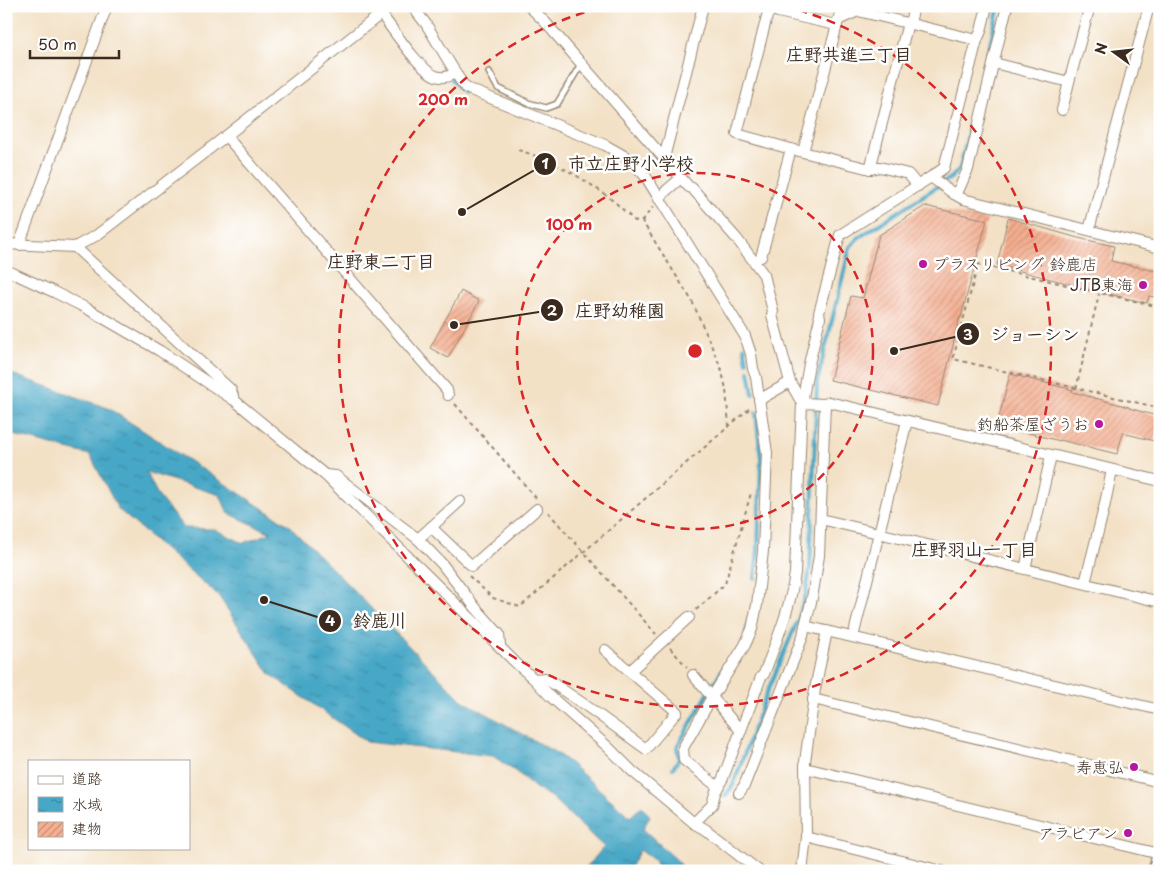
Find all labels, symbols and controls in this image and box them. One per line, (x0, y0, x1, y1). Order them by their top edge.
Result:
scale bar (30, 28, 119, 60)
north arrow (1088, 28, 1138, 78)
text: 50 m (38, 32, 77, 55)
district label: 庄野共進三丁目 (786, 40, 912, 67)
text: N (1089, 40, 1113, 57)
text: 200 m (418, 87, 468, 110)
callout: 市立庄野小学校 (533, 148, 704, 181)
text: 市立庄野小学校 (568, 149, 694, 176)
text: 1 (541, 151, 549, 174)
text: 100 m (546, 212, 592, 235)
district label: 庄野東二丁目 (327, 247, 435, 274)
place label: プラスリビング 鈴鹿店 (933, 251, 1098, 275)
marker: プラスリビング 鈴鹿店 (917, 258, 929, 270)
place label: JTB東海 (1070, 272, 1133, 296)
marker: JTB東海 (1137, 279, 1149, 291)
callout: 庄野幼稚園 (540, 294, 675, 327)
text: 庄野幼稚園 (575, 296, 665, 323)
text: 2 (547, 298, 558, 321)
callout: ジョーシン (955, 318, 1090, 351)
text: ジョーシン (990, 320, 1080, 347)
text: 3 (963, 322, 973, 345)
centre of rings (686, 342, 704, 360)
place label: 釣船茶屋ざうお (977, 411, 1089, 435)
marker: 釣船茶屋ざうお (1093, 418, 1105, 430)
district label: 庄野羽山一丁目 (911, 535, 1037, 562)
callout: 鈴鹿川 (318, 604, 417, 637)
text: 鈴鹿川 (353, 606, 407, 633)
text: 4 (325, 608, 335, 631)
place label: 寿恵弘 (1076, 754, 1124, 778)
legend (28, 760, 190, 850)
marker: 寿恵弘 (1128, 761, 1140, 773)
text: 道路 (72, 766, 102, 789)
text: 水域 (72, 792, 102, 815)
text: 建物 (72, 816, 102, 839)
place label: アラビアン (1038, 820, 1118, 844)
marker: アラビアン (1122, 827, 1134, 839)

